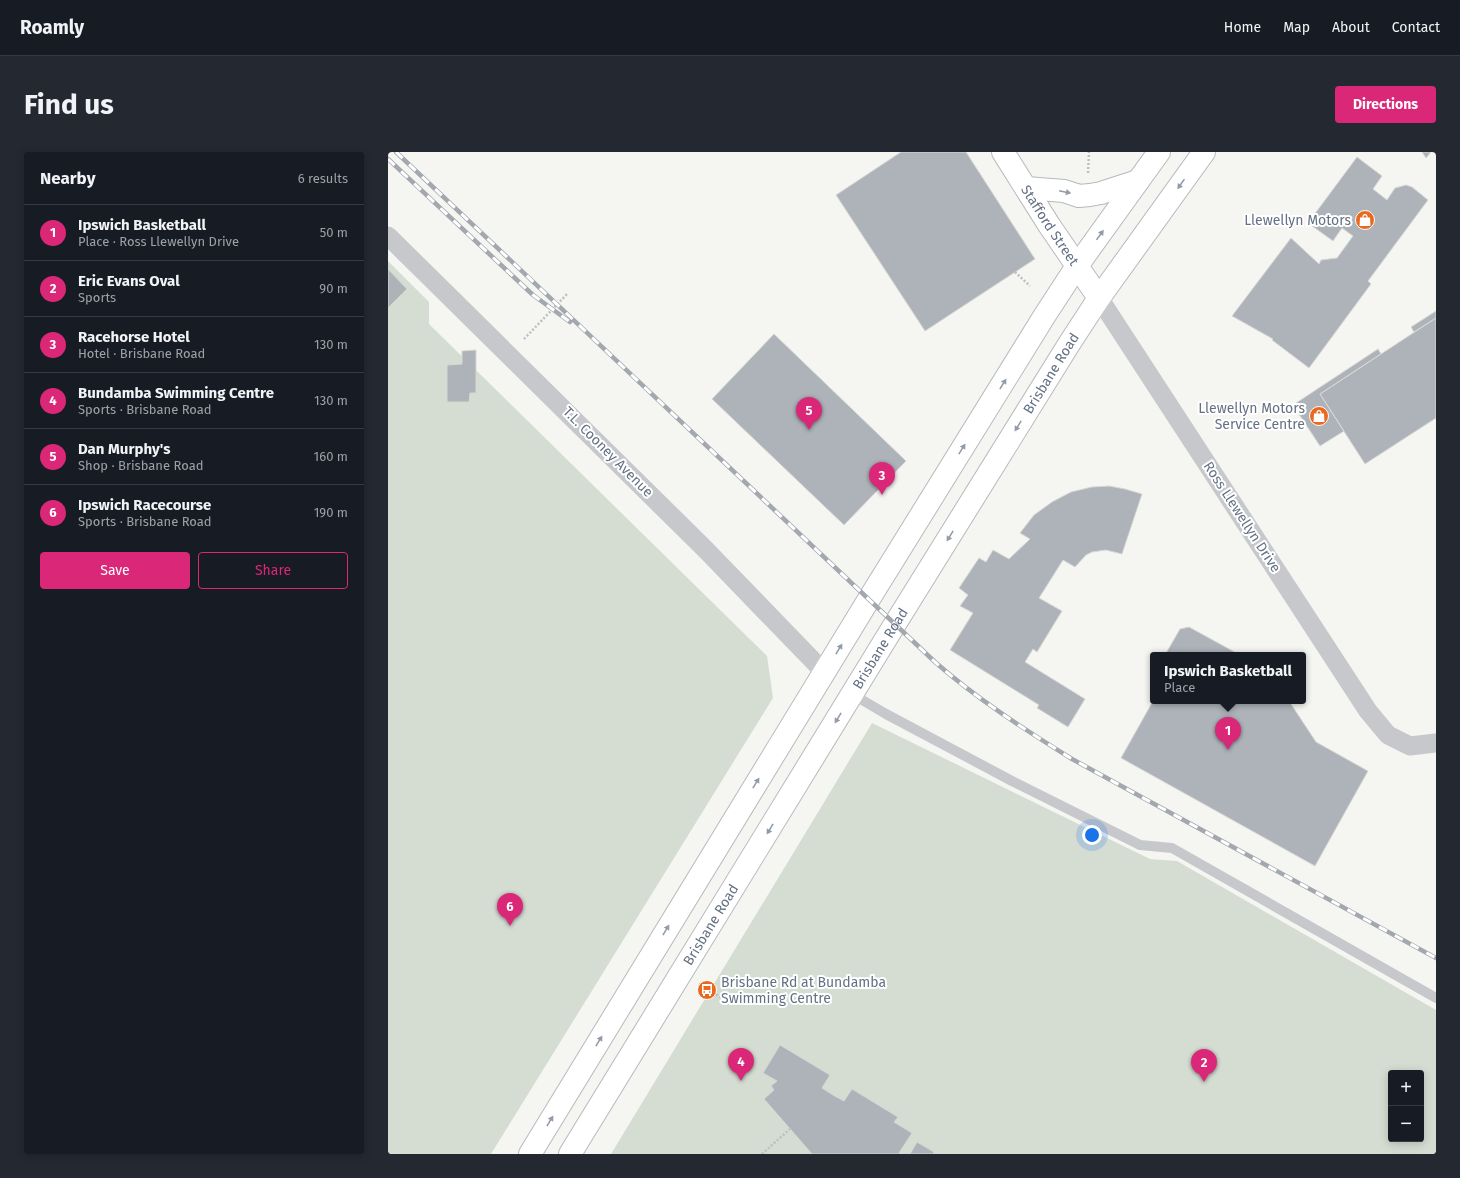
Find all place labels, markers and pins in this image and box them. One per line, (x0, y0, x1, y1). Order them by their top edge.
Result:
shop icon: Llewellyn Motors (1354, 209, 1376, 231)
place label: Llewellyn Motors (1244, 212, 1351, 229)
pin: 5 (796, 397, 822, 430)
place label: Llewellyn Motors Service Centre (1198, 400, 1305, 433)
shop icon: Llewellyn Motors Service Centre (1308, 405, 1330, 427)
pin: 3 (869, 462, 895, 495)
pin: 1 (1215, 717, 1241, 750)
pin: 6 (497, 893, 523, 926)
place label: Brisbane Rd at Bundamba Swimming Centre (721, 974, 886, 1007)
bus stop icon: Brisbane Rd at Bundamba Swimming Centre (696, 979, 718, 1001)
pin: 4 (728, 1048, 754, 1081)
pin: 2 (1191, 1049, 1217, 1082)

